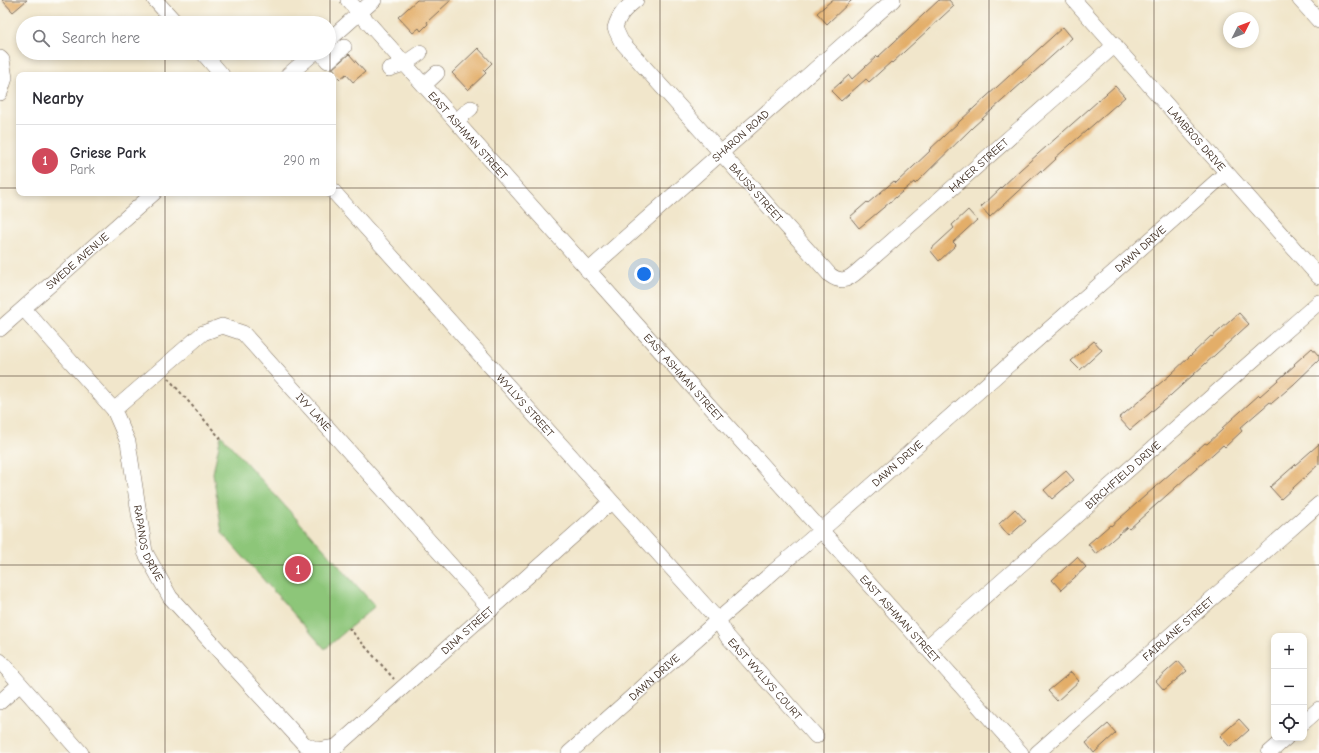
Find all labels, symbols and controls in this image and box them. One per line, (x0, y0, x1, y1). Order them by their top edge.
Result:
north arrow (1223, 12, 1259, 48)
search box (16, 16, 336, 60)
icon: search (30, 27, 52, 49)
text: Search here (62, 29, 140, 47)
text: Nearby (32, 89, 83, 108)
street label: EAST ASHMAN STREET (426, 89, 511, 182)
street label: LAMBROS DRIVE (1165, 104, 1229, 174)
street label: SHARON ROAD (709, 107, 772, 164)
street label: HAKER STREET (946, 135, 1011, 195)
text: Griese Park (70, 144, 146, 162)
text: 1 (42, 153, 48, 168)
text: 290 m (283, 153, 320, 168)
street label: BAUSS STREET (727, 160, 786, 225)
text: Park (70, 162, 95, 177)
street label: DAWN DRIVE (1112, 223, 1169, 275)
street label: SWEDE AVENUE (43, 229, 112, 292)
your location (634, 264, 654, 284)
street label: EAST ASHMAN STREET (641, 331, 726, 424)
street label: WYLLYS STREET (494, 371, 557, 440)
street label: IVY LANE (293, 390, 334, 434)
street label: DAWN DRIVE (869, 437, 926, 489)
street label: BIRCHFIELD DRIVE (1082, 438, 1163, 512)
street label: RAPANOS DRIVE (131, 504, 167, 584)
pin: 1 (285, 554, 311, 584)
street label: EAST ASHMAN STREET (857, 572, 943, 665)
street label: FAIRLANE STREET (1140, 594, 1216, 663)
street label: DINA STREET (438, 603, 496, 657)
map controls (1271, 633, 1307, 741)
button: + (1271, 633, 1307, 669)
street label: EAST WYLLYS COURT (725, 635, 805, 722)
street label: DAWN DRIVE (626, 651, 682, 703)
button: − (1271, 669, 1307, 705)
button: locate (1271, 705, 1307, 741)

